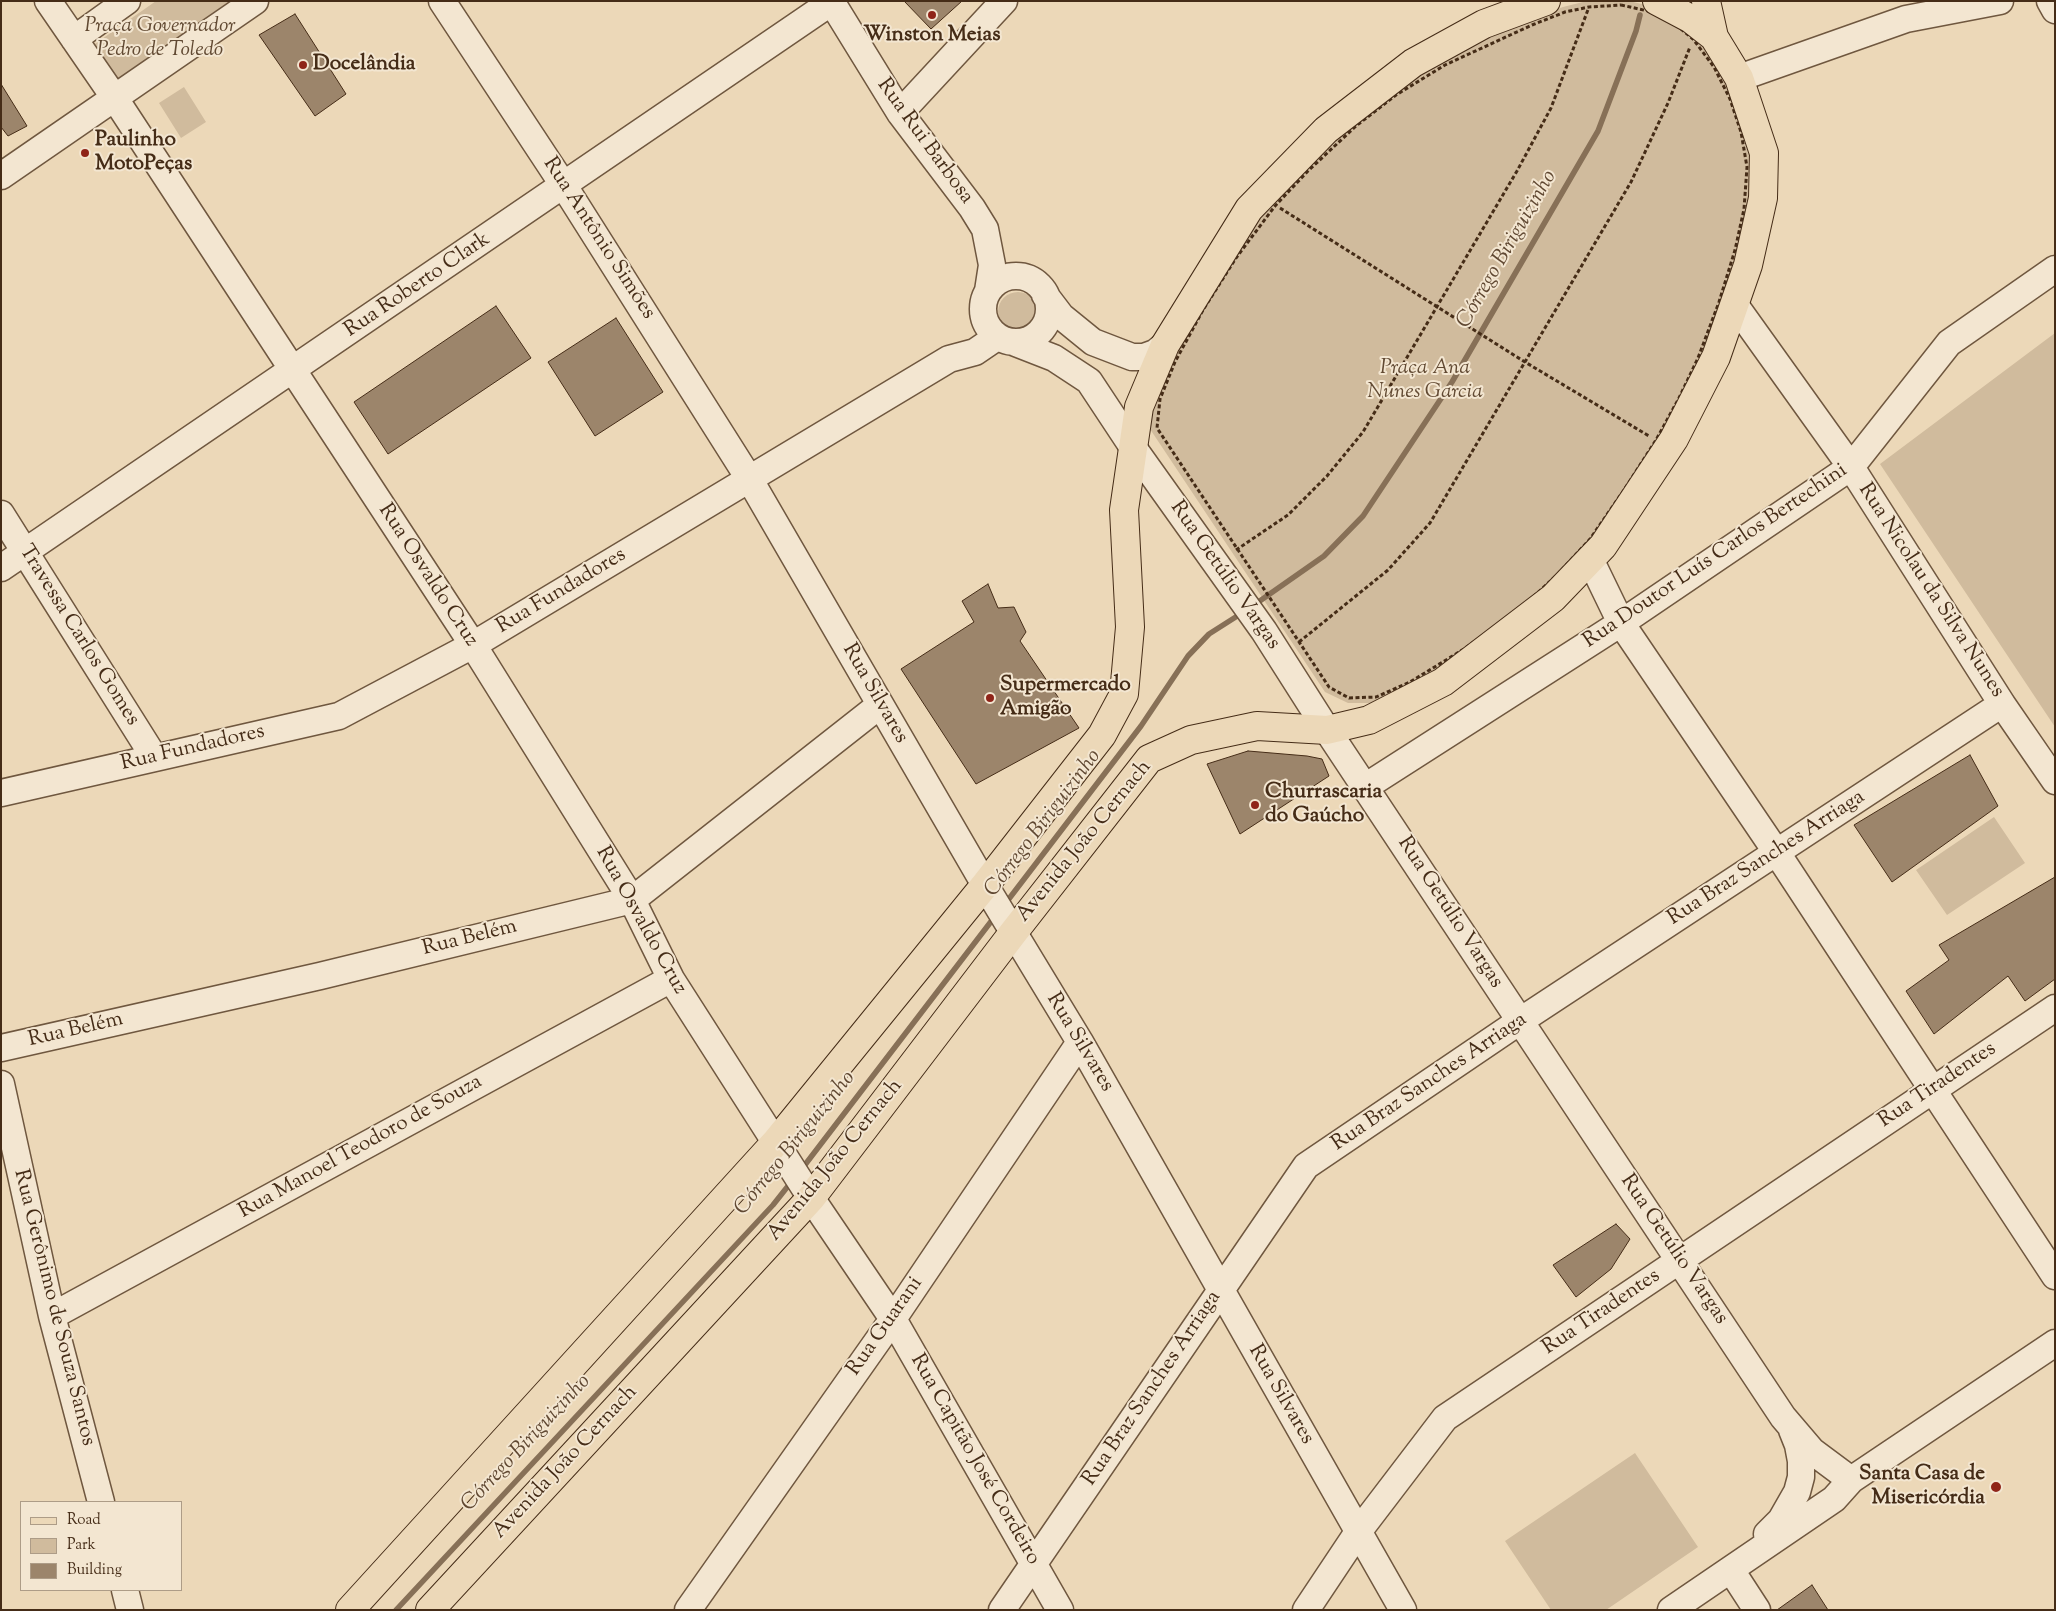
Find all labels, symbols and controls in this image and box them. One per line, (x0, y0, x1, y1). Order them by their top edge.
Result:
marker: Winston Meias (926, 9, 938, 21)
park label: Praça Governador Pedro de Toledo (84, 14, 236, 64)
place label: Winston Meias (864, 23, 1000, 49)
place label: Docelândia (313, 52, 416, 78)
marker: Docelândia (297, 59, 309, 71)
street label: Rua Rui Barbosa (870, 74, 978, 210)
place label: Paulinho MotoPeças (95, 128, 192, 178)
marker: Paulinho MotoPeças (79, 147, 91, 159)
street label: Rua Antônio Simões (536, 153, 660, 325)
water label: Córrego Biriguizinho (1452, 166, 1564, 334)
street label: Rua Roberto Clark (340, 228, 496, 344)
park label: Praça Ana Nunes Garcia (1367, 356, 1483, 406)
street label: Rua Doutor Luís Carlos Bertechini (1579, 459, 1853, 655)
street label: Rua Nicolau da Silva Nunes (1851, 479, 2009, 703)
street label: Rua Getúlio Vargas (1163, 497, 1285, 655)
street label: Rua Osvaldo Cruz (371, 500, 483, 652)
street label: Travessa Carlos Gomes (12, 541, 144, 731)
street label: Rua Fundadores (493, 543, 631, 641)
street label: Rua Silvares (835, 640, 913, 748)
place label: Supermercado Amigão (1000, 673, 1131, 723)
marker: Supermercado Amigão (984, 692, 996, 704)
street label: Rua Fundadores (119, 720, 267, 778)
water label: Córrego Biriguizinho (980, 745, 1108, 903)
street label: Avenida João Cernach (1012, 756, 1158, 928)
place label: Churrascaria do Gaúcho (1265, 780, 1382, 830)
street label: Rua Braz Sanches Arriaga (1664, 786, 1870, 932)
marker: Churrascaria do Gaúcho (1249, 799, 1261, 811)
street label: Rua Getúlio Vargas (1391, 832, 1507, 994)
street label: Rua Osvaldo Cruz (589, 843, 691, 999)
street label: Rua Belém (420, 915, 520, 963)
street label: Rua Silvares (1040, 989, 1118, 1097)
street label: Rua Belém (26, 1008, 126, 1054)
street label: Rua Braz Sanches Arriaga (1328, 1008, 1532, 1158)
street label: Rua Tiradentes (1874, 1037, 2002, 1135)
water label: Córrego Biriguizinho (730, 1067, 862, 1221)
street label: Rua Manoel Teodoro de Souza (235, 1071, 487, 1225)
street label: Avenida João Cernach (763, 1075, 909, 1247)
street label: Rua Gerônimo de Souza Santos (6, 1167, 100, 1449)
street label: Rua Getúlio Vargas (1613, 1170, 1733, 1330)
street label: Rua Tiradentes (1538, 1264, 1666, 1362)
street label: Rua Guarani (843, 1273, 929, 1381)
street label: Rua Braz Sanches Arriaga (1078, 1287, 1228, 1491)
street label: Rua Silvares (1241, 1341, 1319, 1449)
street label: Rua Capitão José Cordeiro (903, 1350, 1045, 1570)
water label: Córrego Biriguizinho (457, 1370, 597, 1518)
street label: Avenida João Cernach (488, 1381, 644, 1545)
place label: Santa Casa de Misericórdia (1859, 1462, 1985, 1512)
marker: Santa Casa de Misericórdia (1989, 1480, 2003, 1494)
legend (20, 1501, 182, 1591)
text: Road (67, 1510, 101, 1531)
text: Park (67, 1535, 96, 1556)
text: Building (67, 1560, 122, 1581)

